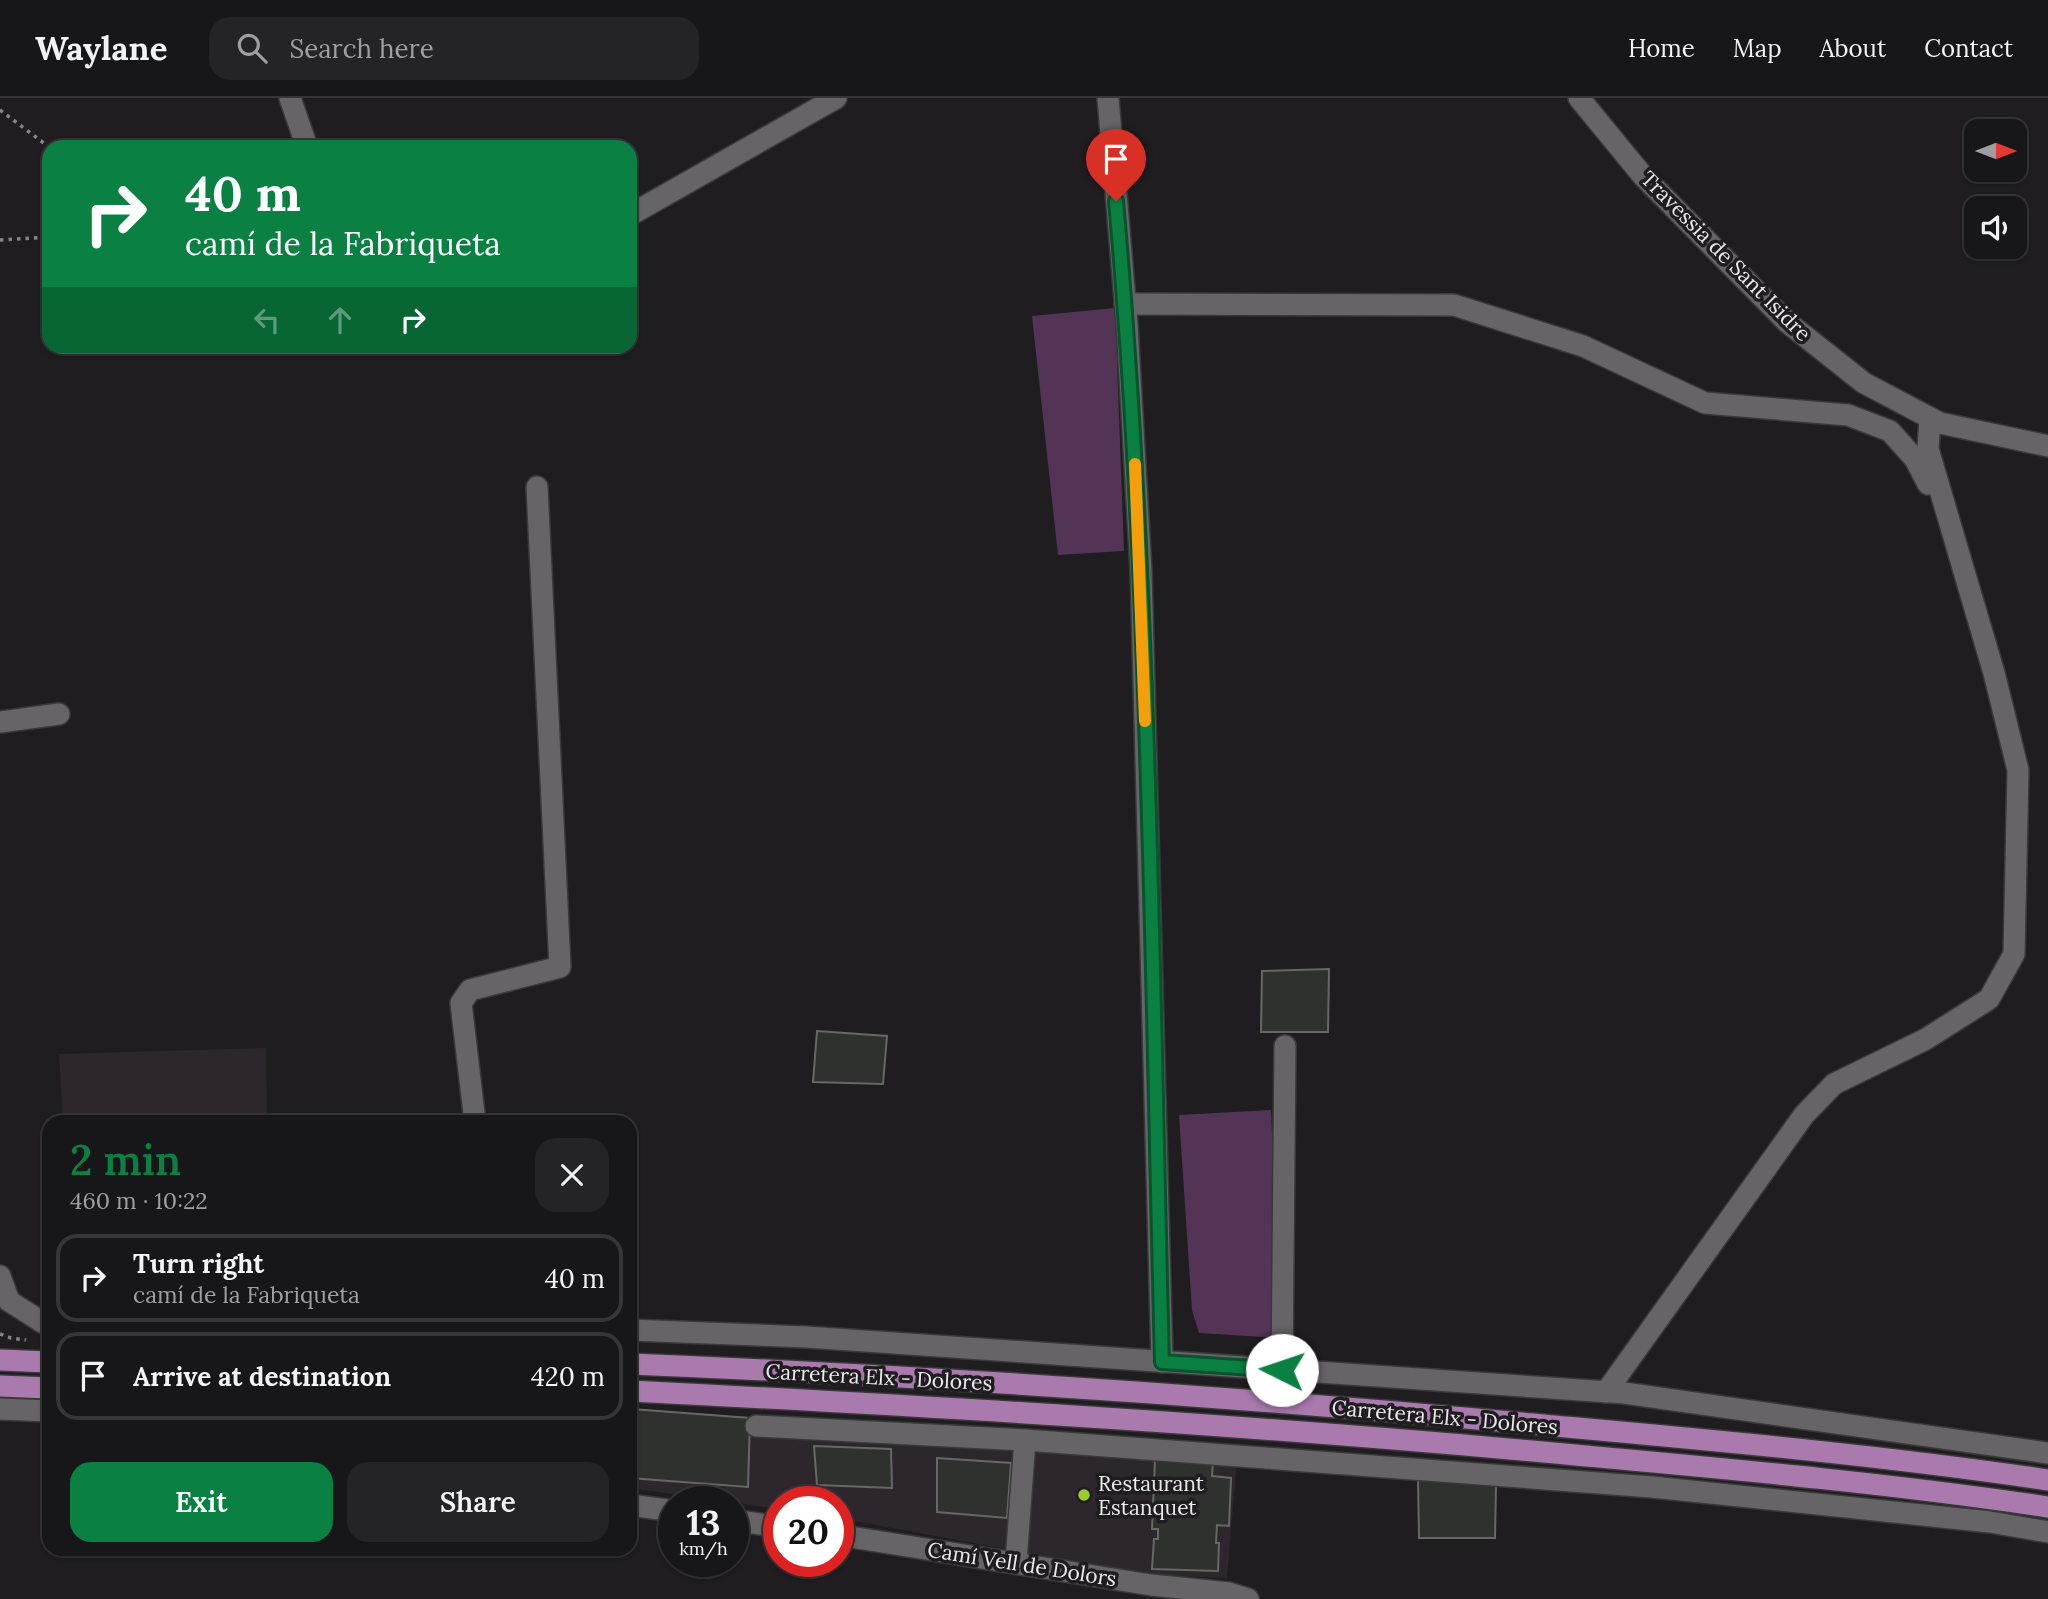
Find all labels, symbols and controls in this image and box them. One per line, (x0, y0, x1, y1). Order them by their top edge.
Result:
search box (209, 17, 699, 80)
text: Waylane (35, 27, 167, 69)
icon: search (233, 29, 271, 67)
text: Search here (289, 32, 434, 65)
text: Home (1628, 33, 1695, 64)
text: Map (1733, 33, 1782, 64)
text: About (1820, 33, 1886, 64)
text: Contact (1924, 33, 2013, 64)
north arrow (1964, 119, 2026, 182)
map controls (1964, 119, 2027, 259)
pin (1086, 129, 1146, 201)
icon: arrive (1097, 140, 1135, 178)
text: 40 m (185, 162, 301, 224)
street label: Travessia de Sant Isidre (1635, 165, 1817, 347)
icon: right (70, 168, 161, 259)
button: sound (1964, 196, 2027, 259)
text: camí de la Fabriqueta (185, 223, 501, 264)
icon: left (248, 301, 286, 339)
icon: ahead (321, 301, 359, 339)
icon: right (394, 301, 432, 339)
text: 2 min (70, 1133, 181, 1187)
button: close (535, 1138, 609, 1212)
text: 460 m · 10:22 (70, 1186, 208, 1215)
text: Turn right (133, 1247, 264, 1280)
icon: right (74, 1259, 112, 1297)
text: 40 m (545, 1262, 605, 1295)
text: camí de la Fabriqueta (133, 1280, 360, 1309)
position arrow (1245, 1333, 1319, 1407)
icon: arrive (74, 1357, 112, 1395)
street label: Carretera Elx - Dolores (765, 1358, 993, 1396)
text: Arrive at destination (133, 1360, 391, 1393)
text: 420 m (531, 1360, 605, 1393)
street label: Carretera Elx - Dolores (1331, 1394, 1559, 1440)
button: Exit (70, 1462, 333, 1542)
button: Share (347, 1462, 609, 1542)
place label: Restaurant Estanquet (1098, 1470, 1205, 1521)
speed limit sign: 20 (763, 1486, 854, 1577)
marker: Restaurant Estanquet (1076, 1487, 1092, 1503)
text: 13 (687, 1500, 720, 1545)
street label: Camí Vell de Dolors (925, 1536, 1119, 1592)
text: km/h (679, 1537, 728, 1560)

